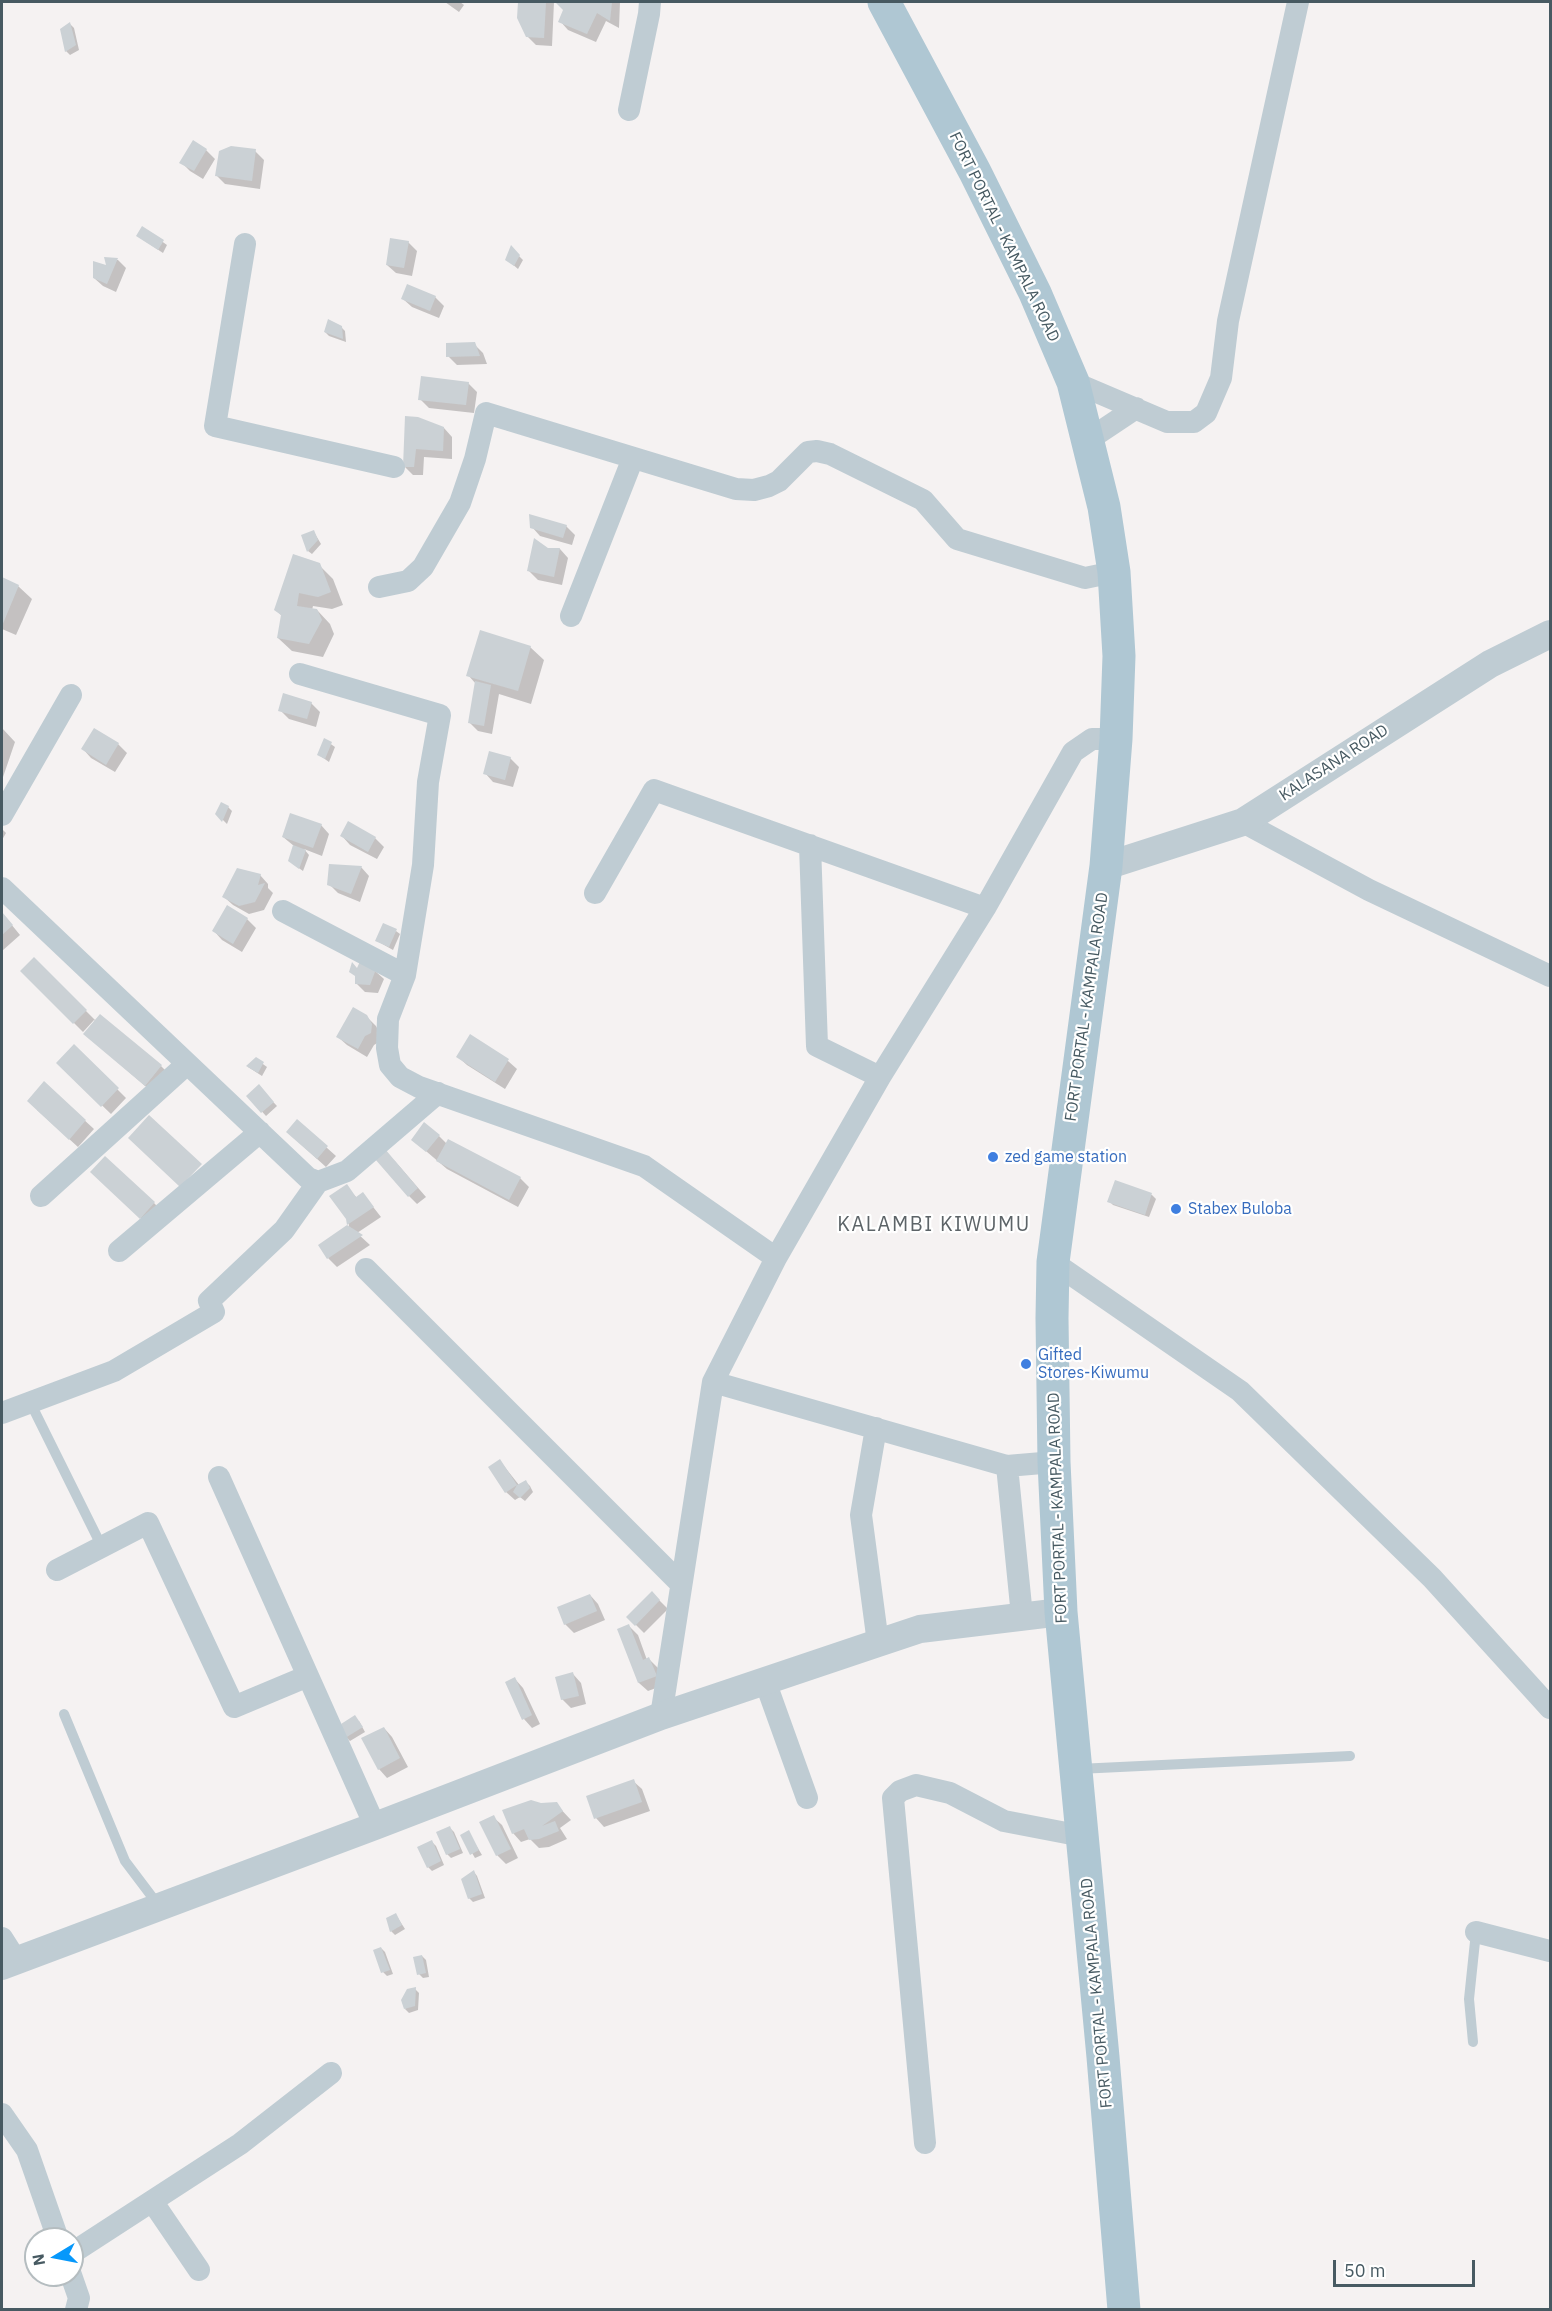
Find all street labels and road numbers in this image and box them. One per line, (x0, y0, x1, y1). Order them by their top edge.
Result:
street label: FORT PORTAL - KAMPALA ROAD (945, 129, 1063, 345)
street label: KALASANA ROAD (1276, 721, 1392, 805)
street label: FORT PORTAL - KAMPALA ROAD (1061, 891, 1113, 1123)
street label: FORT PORTAL - KAMPALA ROAD (1044, 1392, 1072, 1624)
street label: FORT PORTAL - KAMPALA ROAD (1077, 1877, 1117, 2109)

